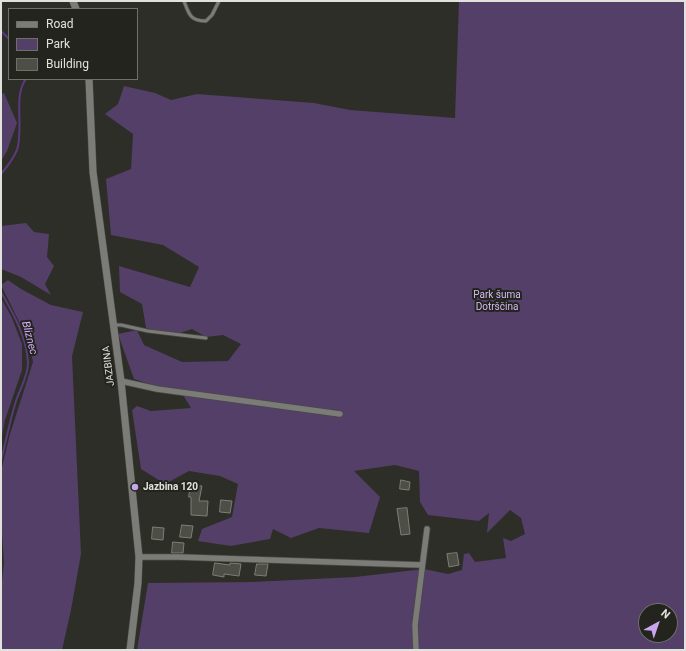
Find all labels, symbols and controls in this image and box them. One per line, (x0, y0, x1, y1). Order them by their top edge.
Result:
legend (8, 8, 138, 80)
text: Road (46, 17, 74, 31)
text: Park (46, 37, 70, 51)
text: Building (46, 57, 89, 71)
park label: Park šuma Dotrščina (473, 289, 521, 312)
water label: Bliznec (18, 320, 40, 356)
street label: JAZBINA (101, 345, 117, 387)
place label: Jazbina 120 (143, 481, 198, 493)
marker: Jazbina 120 (130, 482, 140, 492)
north arrow (638, 603, 678, 643)
text: N (658, 607, 673, 622)

